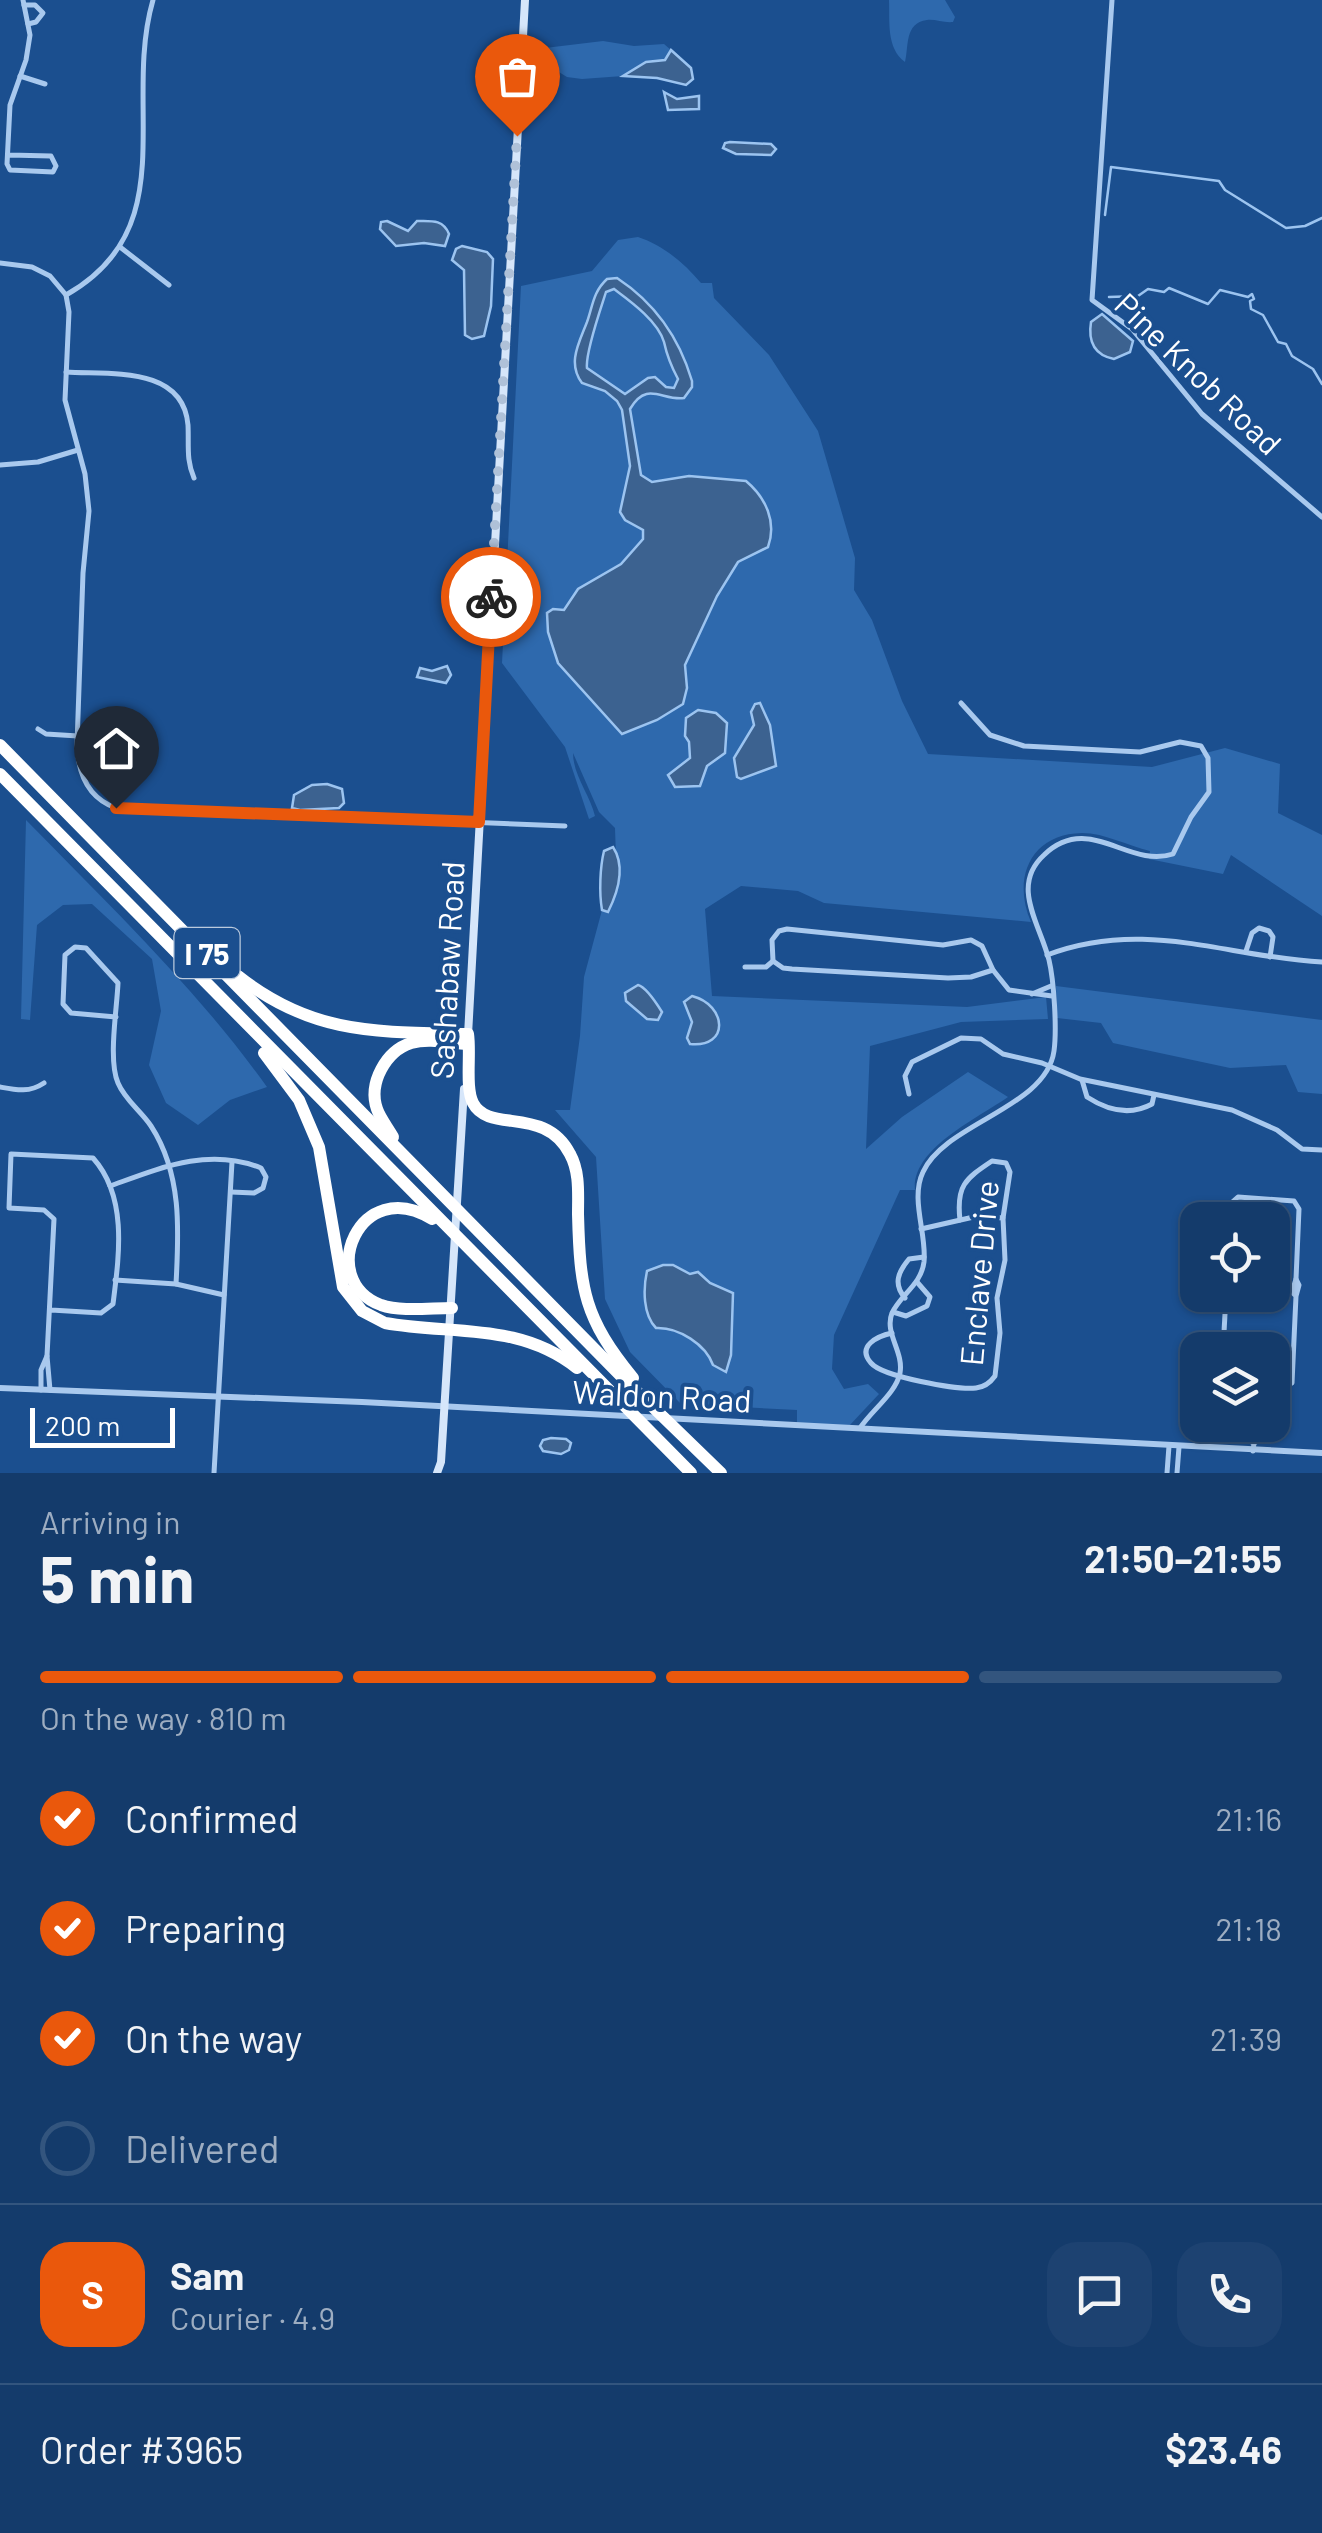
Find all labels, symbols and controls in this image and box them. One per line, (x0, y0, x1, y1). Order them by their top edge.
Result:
pin (475, 34, 560, 137)
icon: bag (490, 49, 545, 104)
street label: Pine Knob Road (1108, 284, 1290, 462)
courier (441, 547, 541, 647)
icon: bike (464, 570, 519, 625)
pin (74, 706, 159, 809)
icon: home (89, 721, 144, 776)
street label: Sashabaw Road (421, 860, 471, 1080)
road number: I 75 (174, 928, 240, 978)
street label: Enclave Drive (951, 1179, 1005, 1367)
map controls (1180, 1202, 1290, 1442)
button: locate (1180, 1202, 1290, 1312)
button: layers (1180, 1332, 1290, 1442)
street label: Waldon Road (571, 1371, 753, 1419)
scale bar (30, 1403, 175, 1448)
text: 200 m (45, 1408, 120, 1442)
text: Arriving in (40, 1502, 180, 1540)
text: 21:50–21:55 (1084, 1535, 1282, 1581)
text: 5 min (40, 1538, 194, 1616)
text: On the way · 810 m (40, 1698, 287, 1736)
icon: check (40, 1791, 95, 1846)
text: Confirmed (125, 1795, 298, 1841)
text: 21:16 (1216, 1799, 1282, 1837)
icon: check (40, 1901, 95, 1956)
text: Preparing (125, 1905, 286, 1951)
text: 21:18 (1215, 1909, 1282, 1947)
icon: check (40, 2011, 95, 2066)
text: On the way (125, 2015, 302, 2061)
text: 21:39 (1210, 2019, 1282, 2057)
text: Delivered (125, 2125, 279, 2171)
button: chat (1047, 2242, 1152, 2347)
button: phone (1177, 2242, 1282, 2347)
text: Sam (170, 2252, 244, 2298)
text: S (81, 2271, 104, 2317)
text: Courier · 4.9 (170, 2298, 335, 2336)
text: Order #3965 (40, 2426, 243, 2472)
text: $23.46 (1165, 2426, 1282, 2472)

